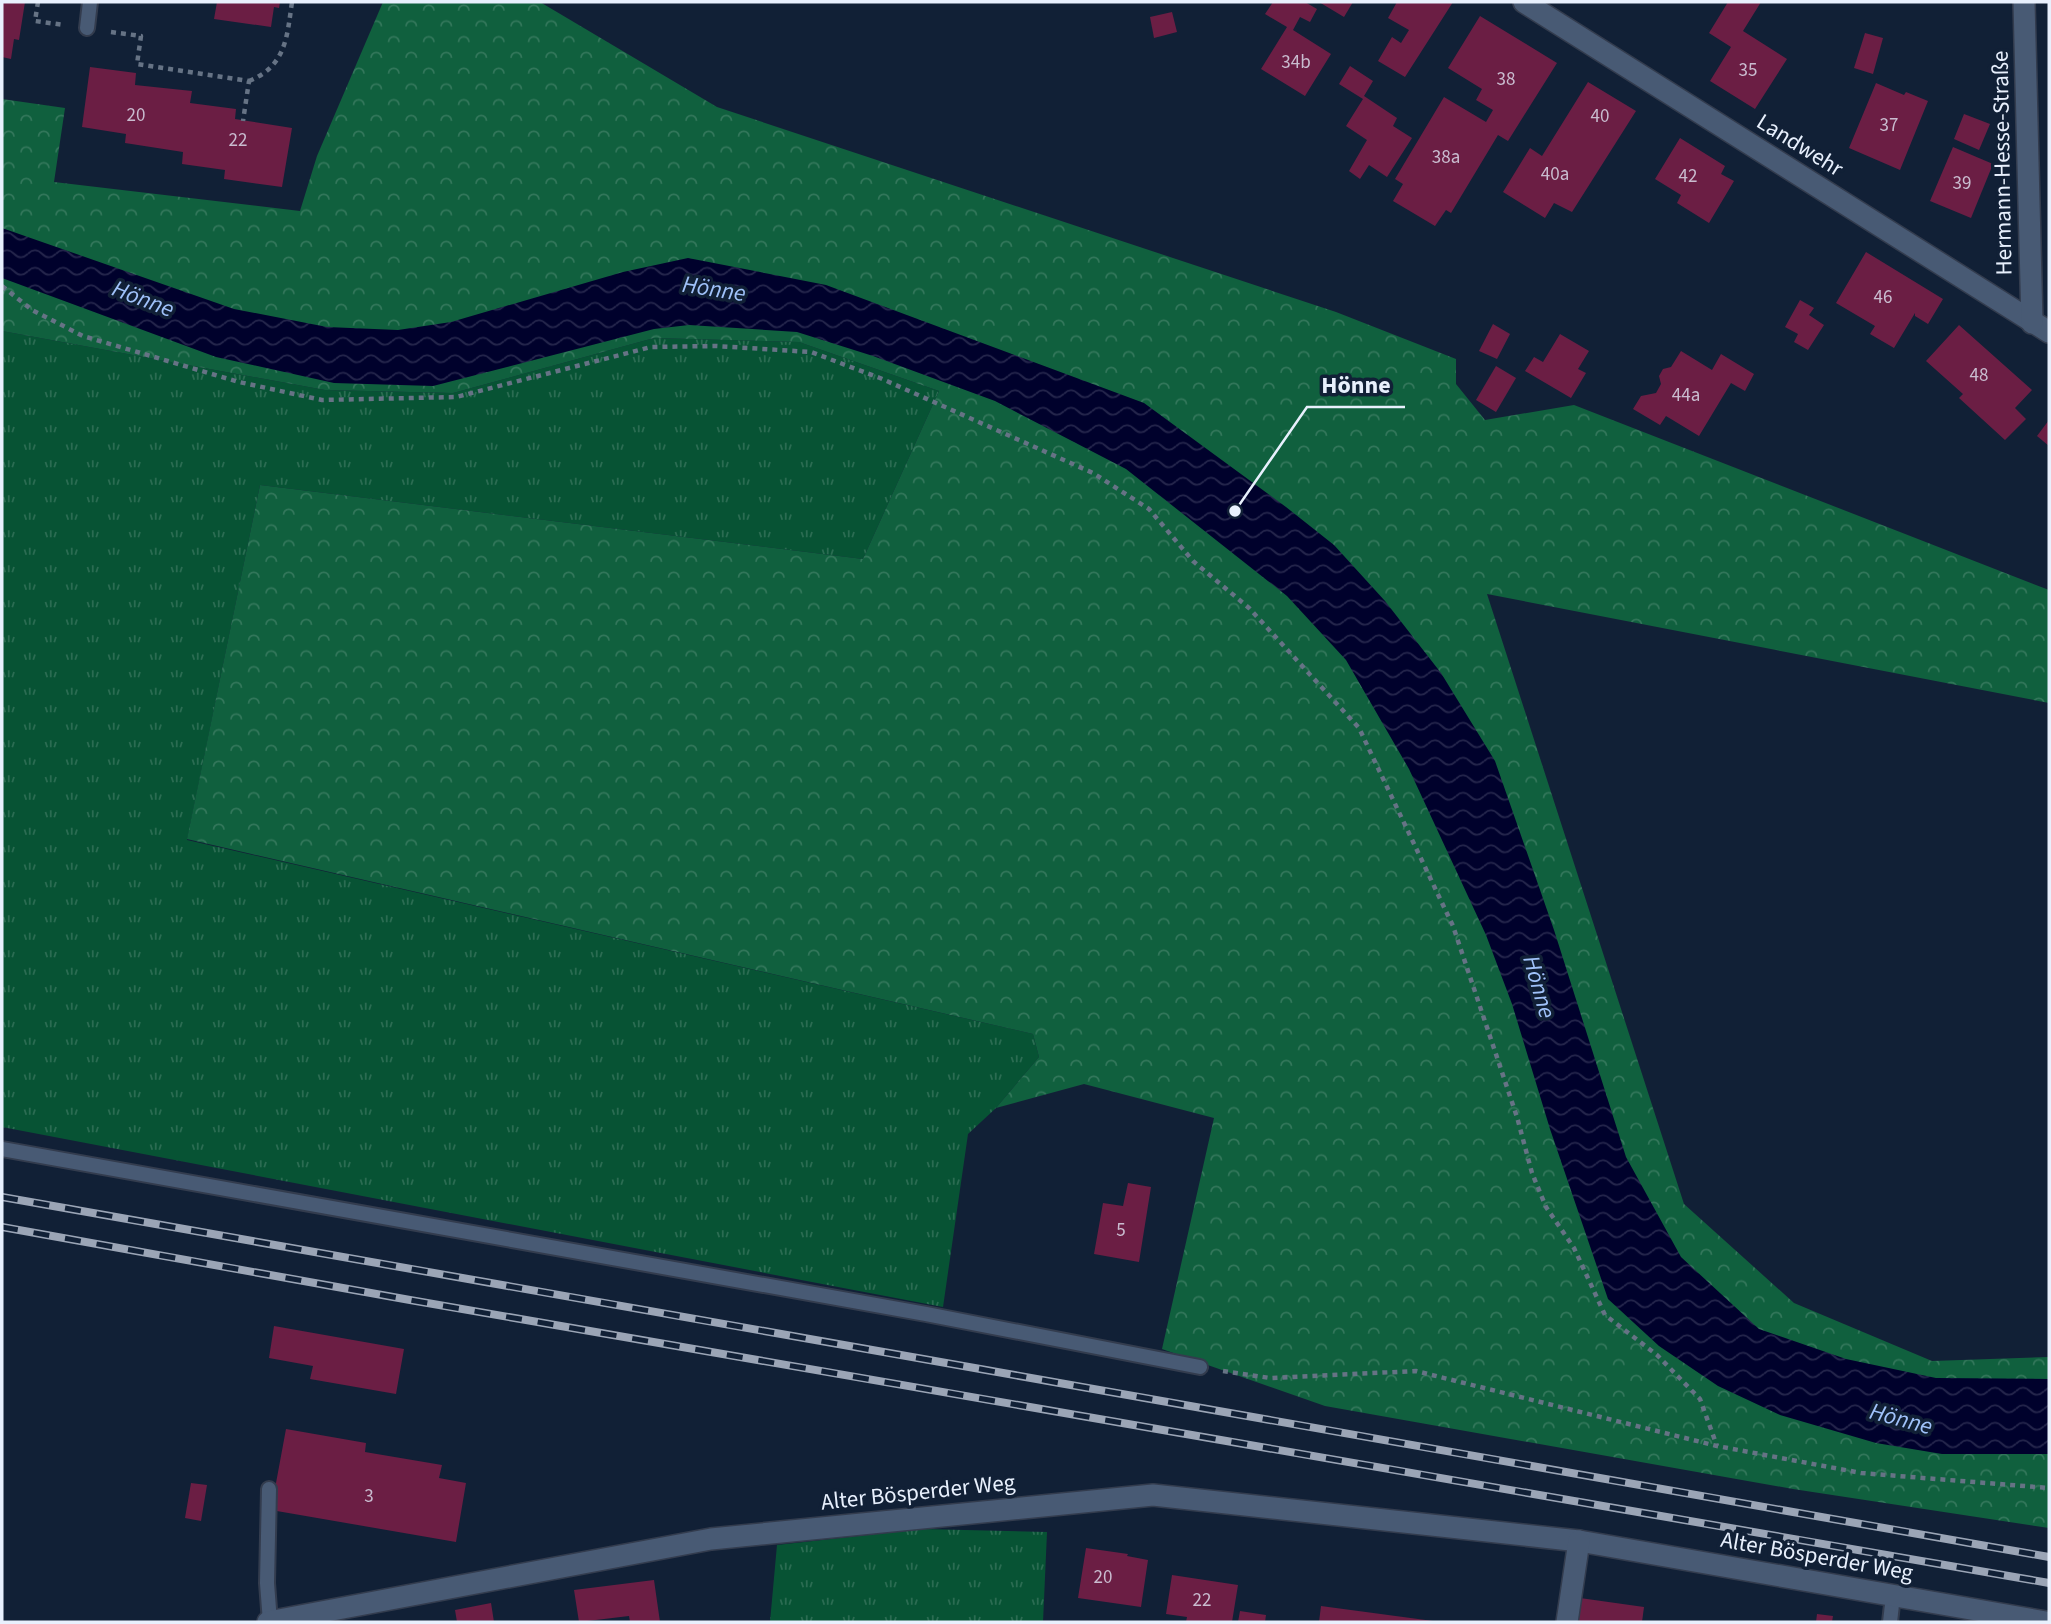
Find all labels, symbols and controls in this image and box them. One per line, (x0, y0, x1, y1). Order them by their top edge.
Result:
house number: 34b (1281, 49, 1311, 76)
street label: Hermann-Hesse-Straße (1984, 50, 2020, 276)
house number: 35 (1739, 57, 1757, 84)
house number: 38 (1497, 66, 1515, 93)
house number: 20 (127, 102, 145, 129)
house number: 40 (1591, 103, 1609, 130)
street label: Landwehr (1750, 105, 1851, 185)
house number: 37 (1880, 112, 1898, 139)
house number: 22 (229, 127, 247, 154)
house number: 38a (1432, 144, 1460, 171)
house number: 40a (1541, 161, 1569, 188)
house number: 42 (1679, 163, 1697, 190)
house number: 39 (1953, 170, 1971, 197)
water label: Hönne (680, 267, 748, 311)
water label: Hönne (107, 271, 179, 327)
house number: 46 (1874, 284, 1892, 311)
callout: Hönne (1307, 362, 1405, 407)
house number: 48 (1970, 362, 1988, 389)
text: Hönne (1321, 368, 1391, 403)
house number: 44a (1672, 382, 1700, 409)
water label: Hönne (1513, 951, 1565, 1023)
house number: 5 (1116, 1217, 1126, 1244)
water label: Hönne (1866, 1394, 1936, 1444)
street label: Alter Bösperder Weg (819, 1465, 1017, 1519)
house number: 3 (364, 1483, 374, 1510)
street label: Alter Bösperder Weg (1718, 1523, 1916, 1589)
house number: 20 (1094, 1564, 1112, 1591)
house number: 22 (1193, 1587, 1211, 1614)

